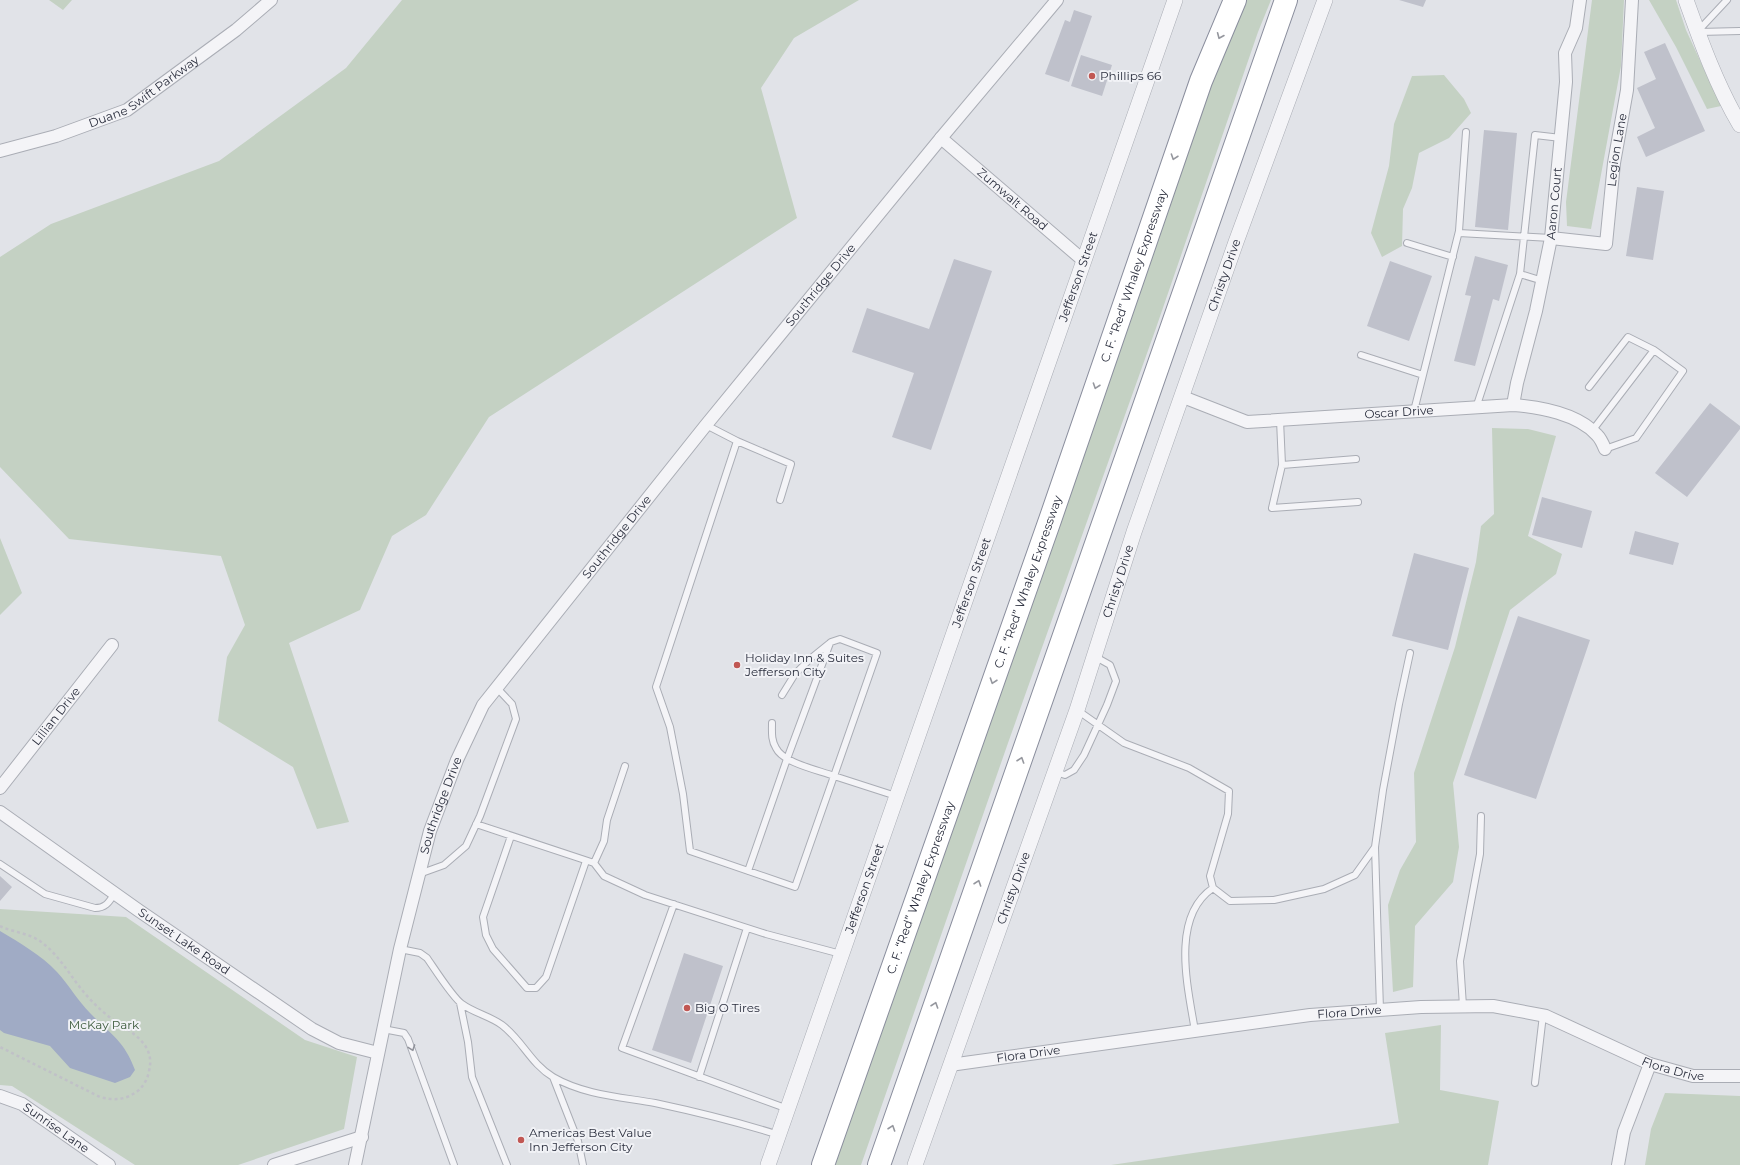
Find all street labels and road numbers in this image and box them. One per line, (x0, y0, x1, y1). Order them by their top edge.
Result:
street label: Duane Swift Parkway (86, 52, 202, 130)
street label: Legion Lane (1604, 112, 1630, 187)
street label: Zumwalt Road (974, 164, 1051, 233)
street label: Aaron Court (1543, 166, 1565, 240)
street label: C. F. “Red” Whaley Expressway (1097, 187, 1170, 364)
street label: Jefferson Street (1055, 229, 1101, 324)
street label: Christy Drive (1204, 237, 1244, 313)
street label: Southridge Drive (782, 240, 858, 329)
street label: Oscar Drive (1364, 402, 1434, 421)
street label: Southridge Drive (579, 492, 654, 581)
street label: C. F. “Red” Whaley Expressway (990, 493, 1065, 670)
street label: Jefferson Street (948, 535, 994, 630)
street label: Christy Drive (1099, 543, 1136, 620)
street label: Lillian Drive (28, 684, 83, 748)
street label: Southridge Drive (416, 755, 465, 856)
street label: C. F. “Red” Whaley Expressway (883, 799, 958, 976)
street label: Jefferson Street (841, 841, 887, 936)
street label: Christy Drive (993, 850, 1033, 926)
street label: Sunset Lake Road (136, 904, 233, 978)
street label: Flora Drive (1317, 1002, 1382, 1021)
street label: Flora Drive (995, 1042, 1061, 1065)
street label: Flora Drive (1639, 1053, 1704, 1083)
street label: Sunrise Lane (20, 1099, 92, 1156)

